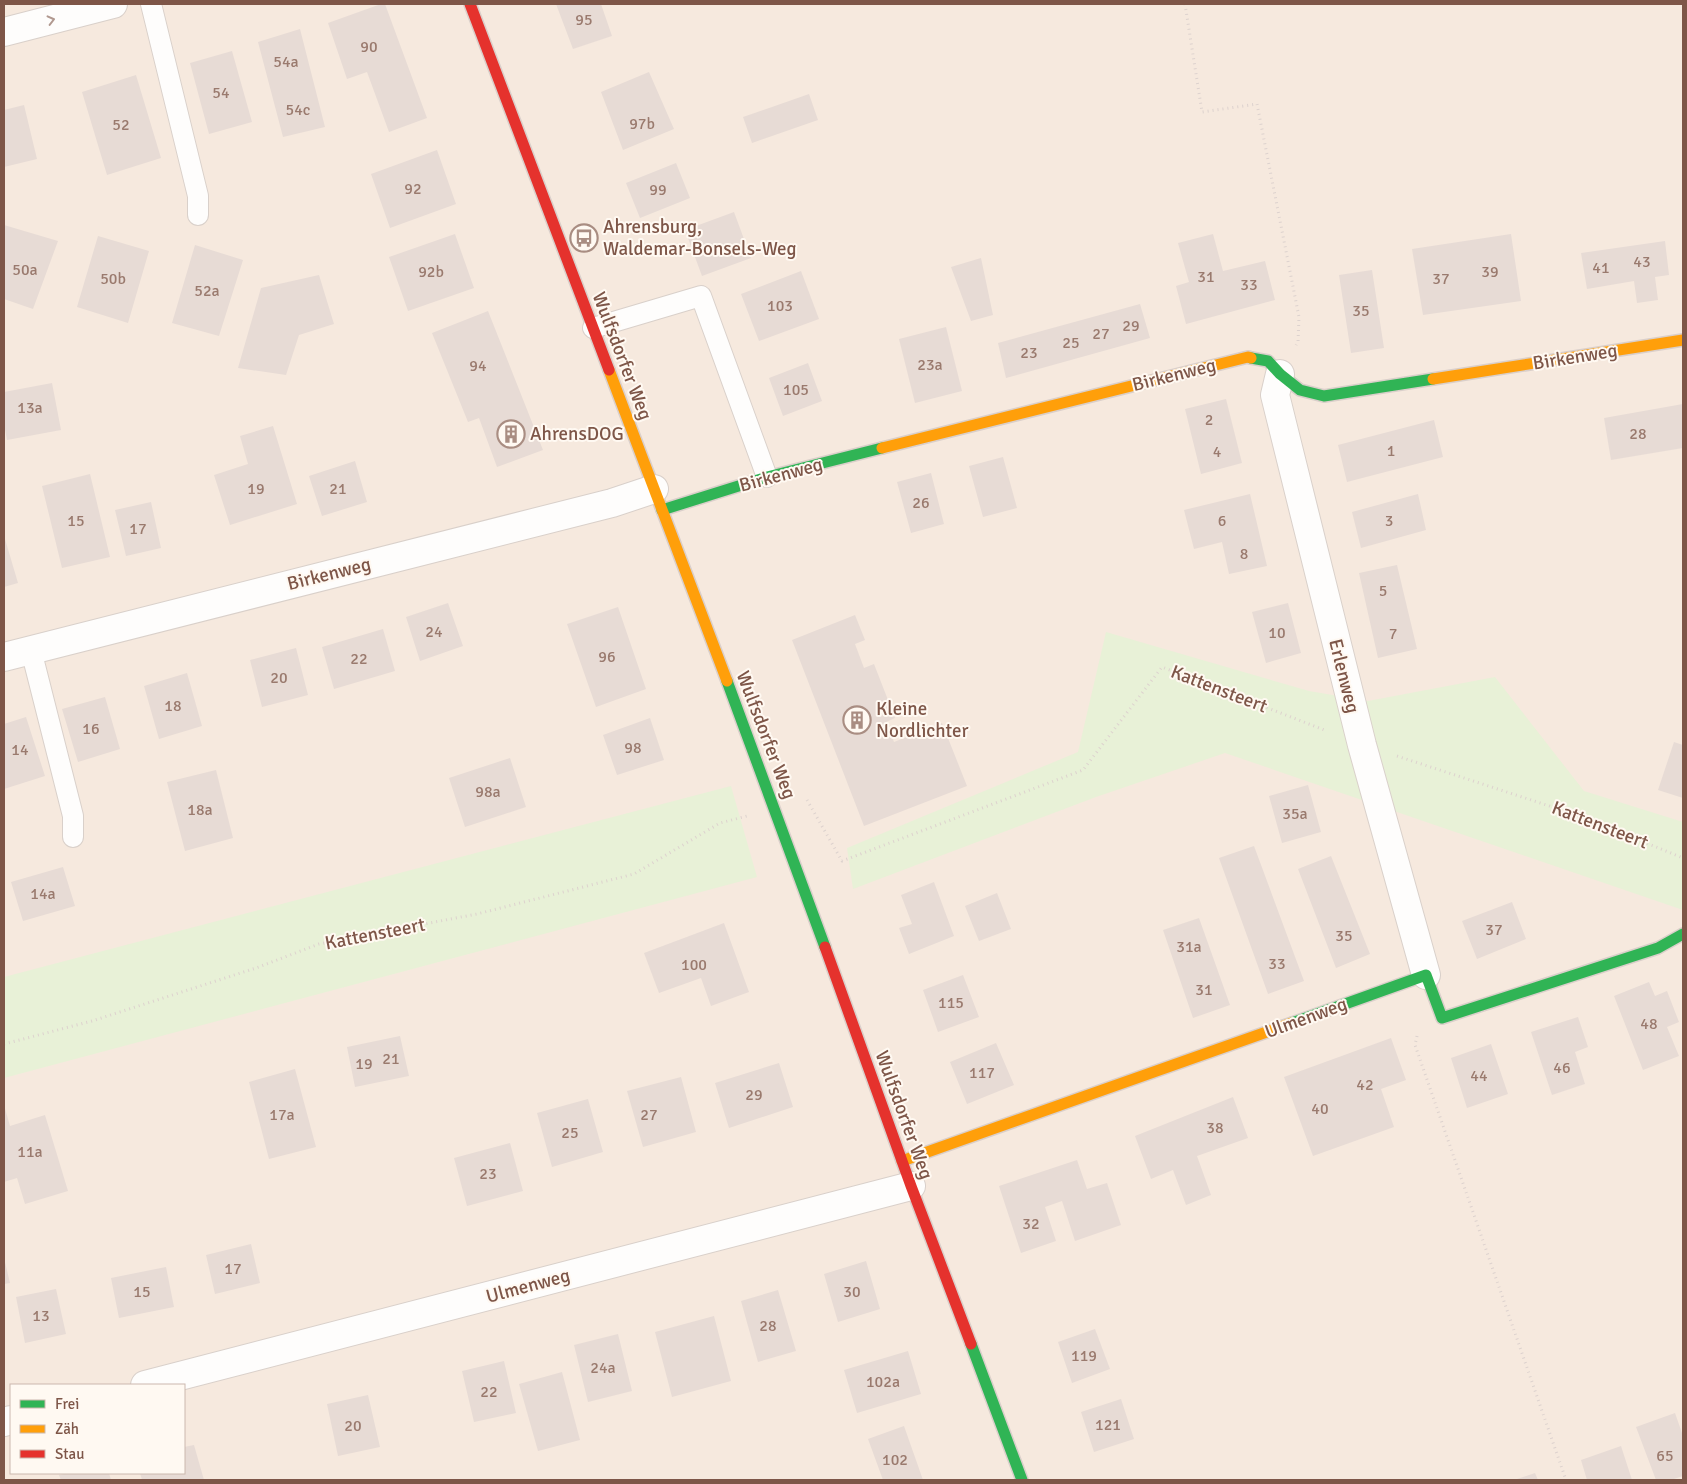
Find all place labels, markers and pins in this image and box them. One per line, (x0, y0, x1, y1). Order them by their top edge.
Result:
place label: Ahrensburg, Waldemar-Bonsels-Weg (603, 215, 797, 261)
bus stop icon: Ahrensburg, Waldemar-Bonsels-Weg (569, 223, 599, 253)
building icon: AhrensDOG (496, 419, 526, 449)
place label: AhrensDOG (530, 422, 624, 446)
place label: Kleine Nordlichter (876, 697, 969, 743)
building icon: Kleine Nordlichter (842, 705, 872, 735)

